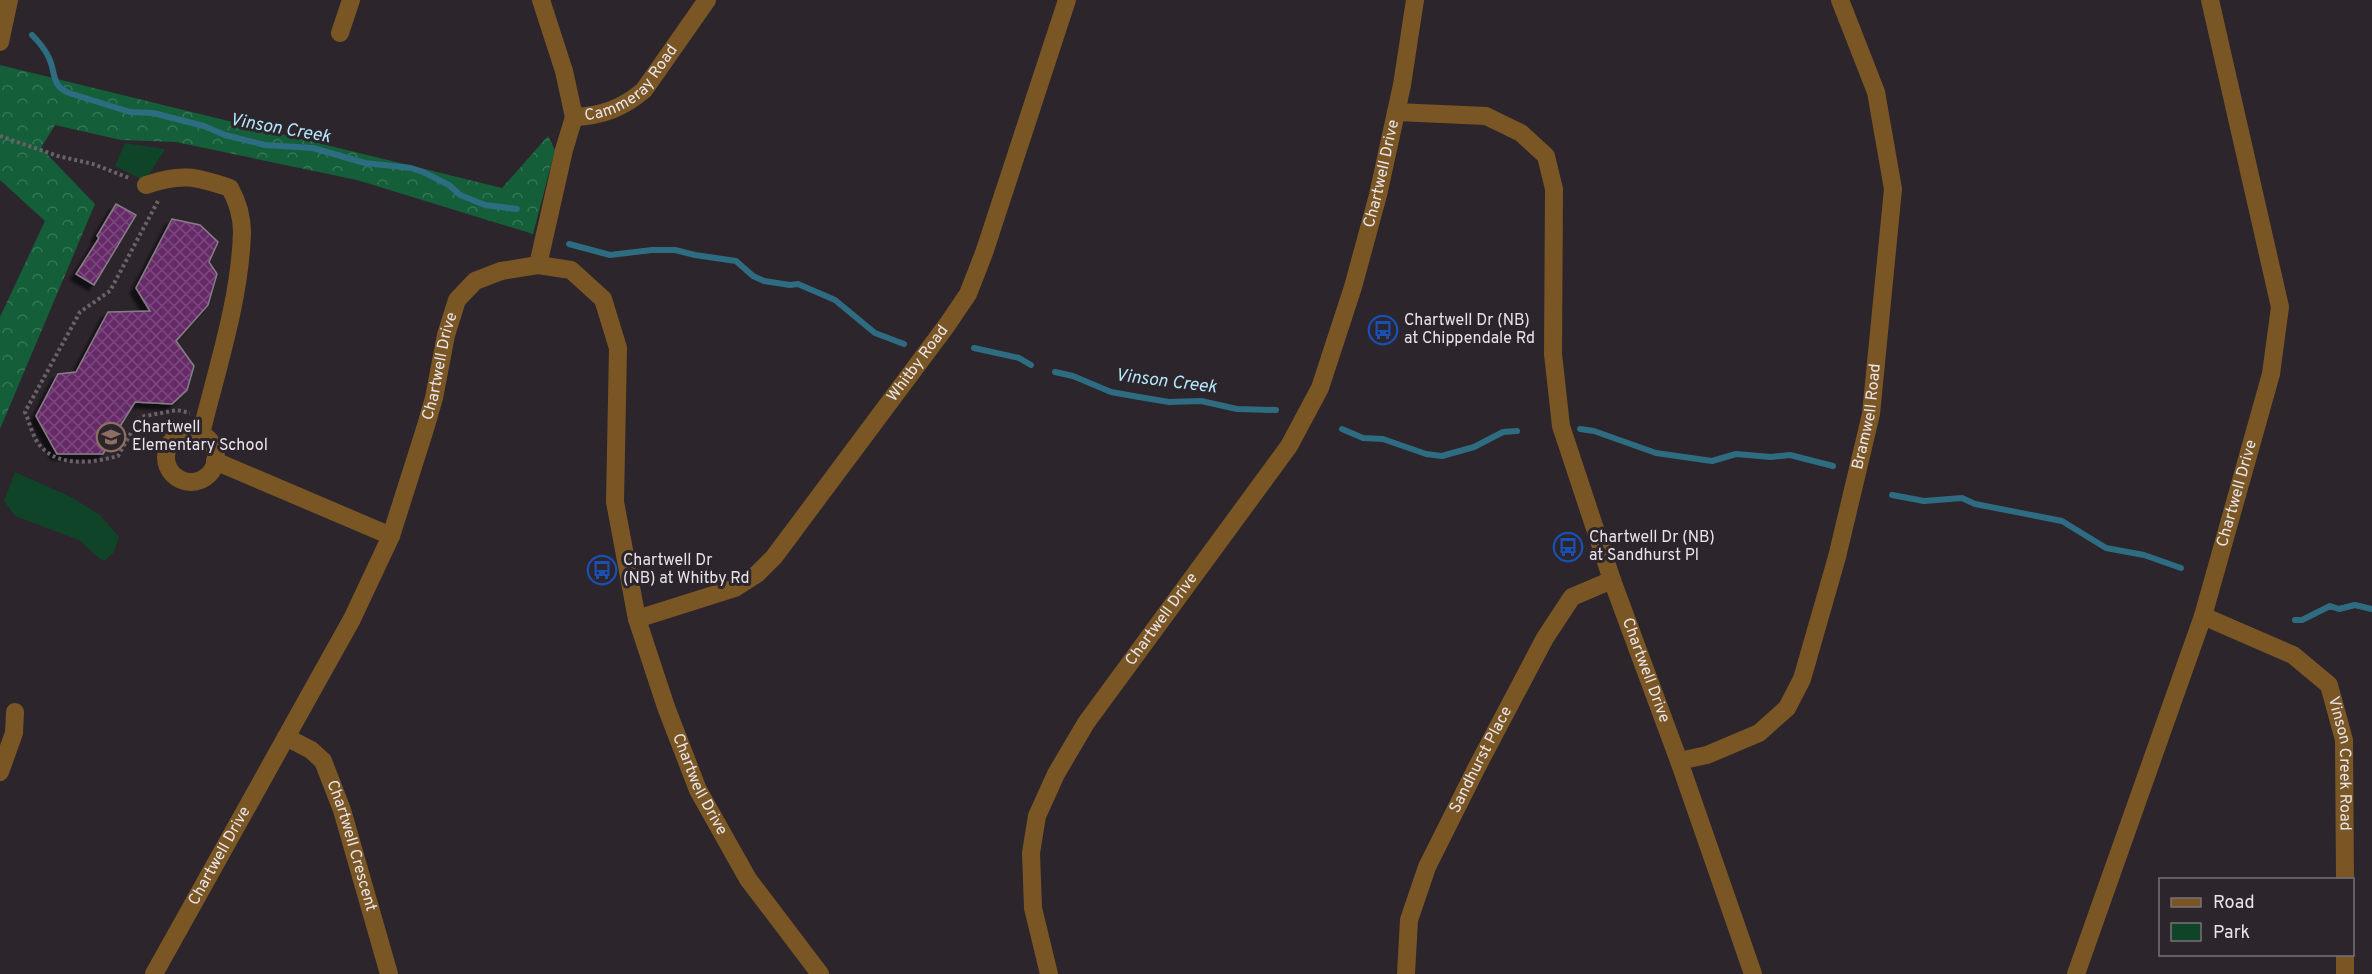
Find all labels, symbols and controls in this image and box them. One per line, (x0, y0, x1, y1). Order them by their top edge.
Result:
street label: Cammeray Road (583, 41, 682, 126)
water label: Vinson Creek (228, 109, 333, 149)
street label: Chartwell Drive (1360, 118, 1404, 230)
street label: Chartwell Drive (418, 310, 463, 423)
place label: Chartwell Dr (NB) at Chippendale Rd (1404, 311, 1535, 349)
bus stop icon: Chartwell Dr (NB) at Chippendale Rd (1367, 314, 1399, 346)
street label: Whitby Road (883, 321, 953, 406)
street label: Bramwell Road (1848, 363, 1886, 472)
water label: Vinson Creek (1114, 364, 1219, 400)
place label: Chartwell Elementary School (132, 418, 268, 456)
school or university icon: Chartwell Elementary School (95, 421, 127, 453)
street label: Chartwell Drive (2213, 438, 2262, 549)
place label: Chartwell Dr (NB) at Sandhurst Pl (1589, 528, 1715, 566)
bus stop icon: Chartwell Dr (NB) at Sandhurst Pl (1552, 531, 1584, 563)
place label: Chartwell Dr (NB) at Whitby Rd (623, 551, 750, 589)
bus stop icon: Chartwell Dr (NB) at Whitby Rd (586, 554, 618, 586)
street label: Chartwell Drive (1121, 569, 1203, 670)
street label: Chartwell Drive (1617, 615, 1674, 726)
street label: Vinson Creek Road (2323, 694, 2355, 831)
street label: Sandhurst Place (1445, 703, 1517, 817)
street label: Chartwell Drive (667, 731, 731, 839)
street label: Chartwell Crescent (321, 777, 381, 914)
street label: Chartwell Drive (184, 803, 255, 909)
legend (2159, 878, 2354, 956)
text: Road (2213, 892, 2255, 915)
text: Park (2213, 922, 2250, 945)

